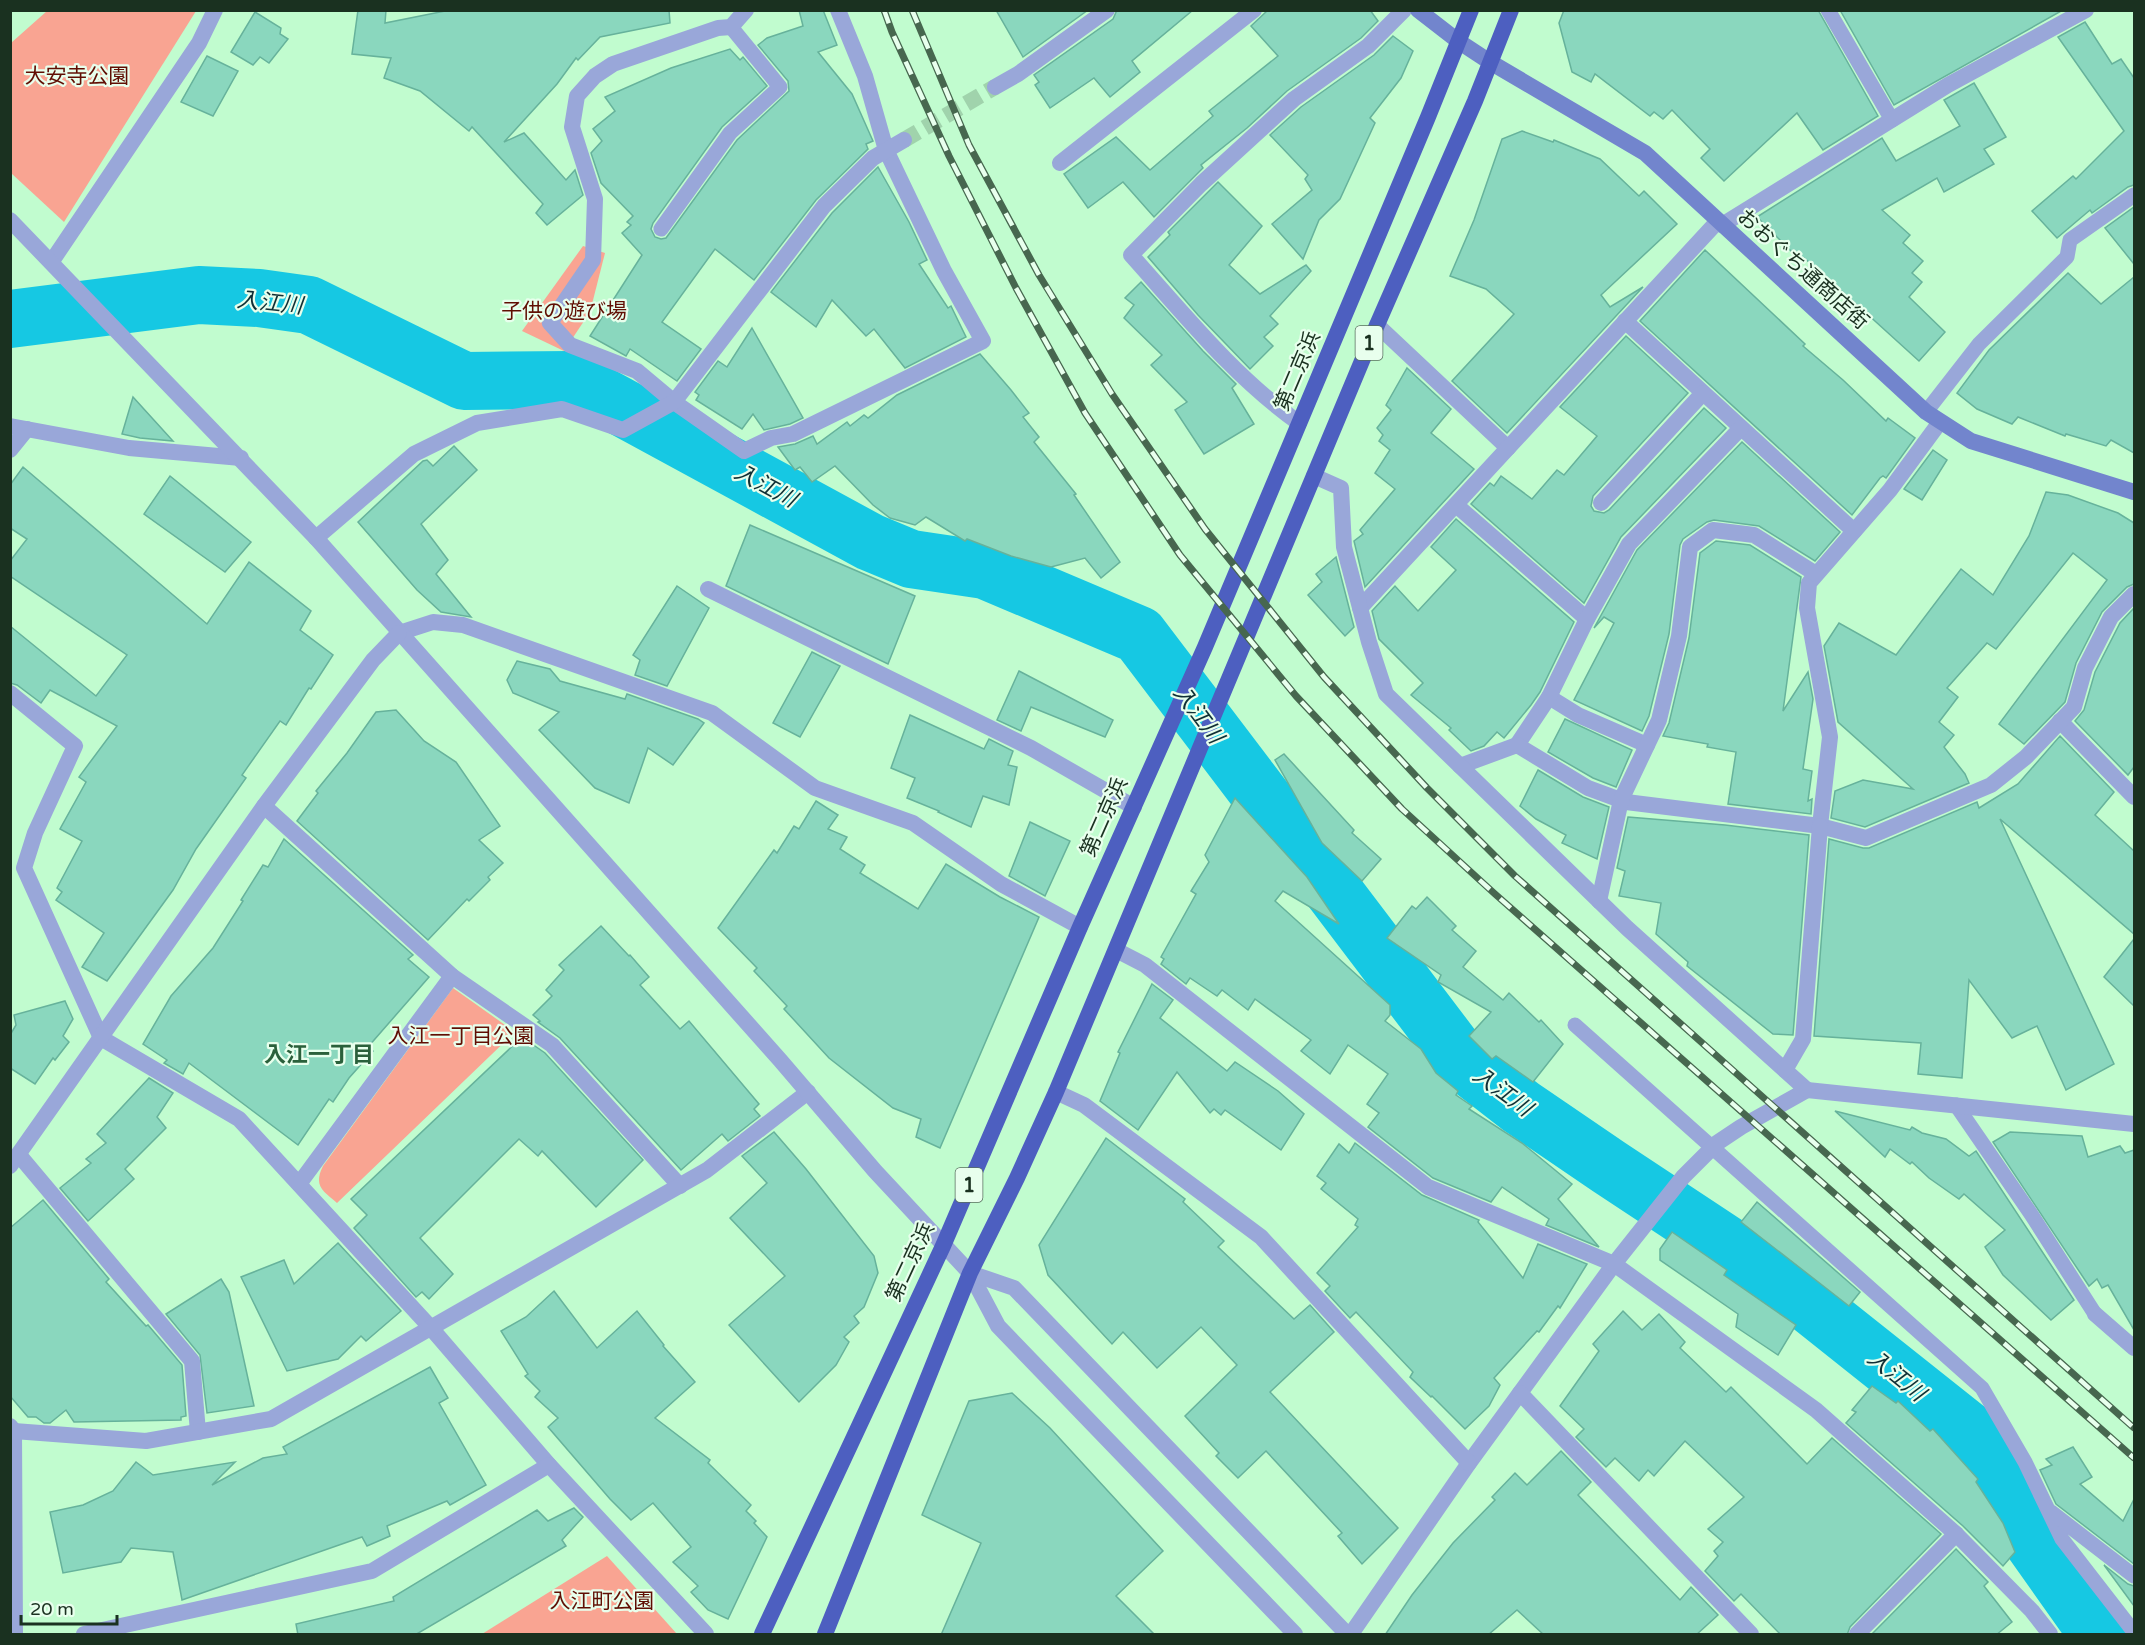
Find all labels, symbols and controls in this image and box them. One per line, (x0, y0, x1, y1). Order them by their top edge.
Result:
park label: 大安寺公園 (25, 64, 130, 89)
street label: おおぐち通商店街 (1732, 204, 1873, 335)
water label: 入江川 (236, 287, 306, 320)
park label: 子供の遊び場 (501, 299, 627, 324)
road number: 1 (1356, 326, 1382, 360)
street label: 第二京浜 (1270, 328, 1325, 415)
water label: 入江川 (730, 459, 803, 514)
water label: 入江川 (1168, 680, 1230, 750)
street label: 第二京浜 (1076, 774, 1133, 861)
park label: 入江一丁目公園 (388, 1024, 535, 1049)
district label: 入江一丁目 (264, 1042, 374, 1068)
water label: 入江川 (1468, 1062, 1538, 1123)
road number: 1 (956, 1168, 982, 1202)
street label: 第二京浜 (881, 1219, 940, 1306)
water label: 入江川 (1863, 1345, 1932, 1408)
scale bar (21, 1588, 117, 1626)
park label: 入江町公園 (550, 1589, 655, 1614)
text: 20 m (30, 1598, 74, 1620)

